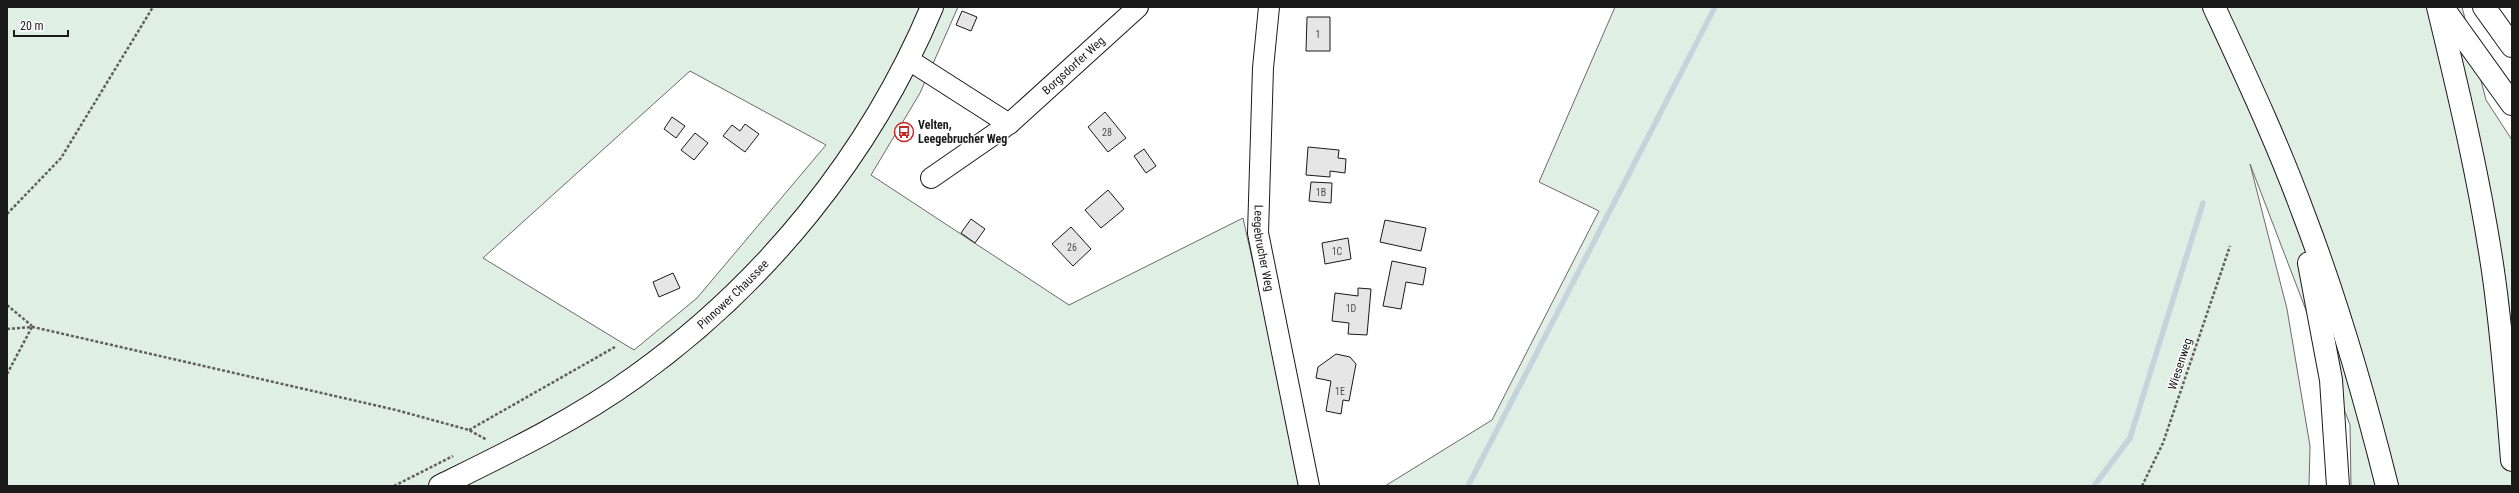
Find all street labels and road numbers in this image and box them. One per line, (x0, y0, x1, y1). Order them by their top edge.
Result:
street label: Borgsdorfer Weg (1039, 34, 1108, 97)
street label: Leegebrucher Weg (1251, 205, 1277, 293)
street label: Pinnower Chaussee (695, 257, 772, 332)
street label: Wiesenweg (2165, 336, 2195, 392)

